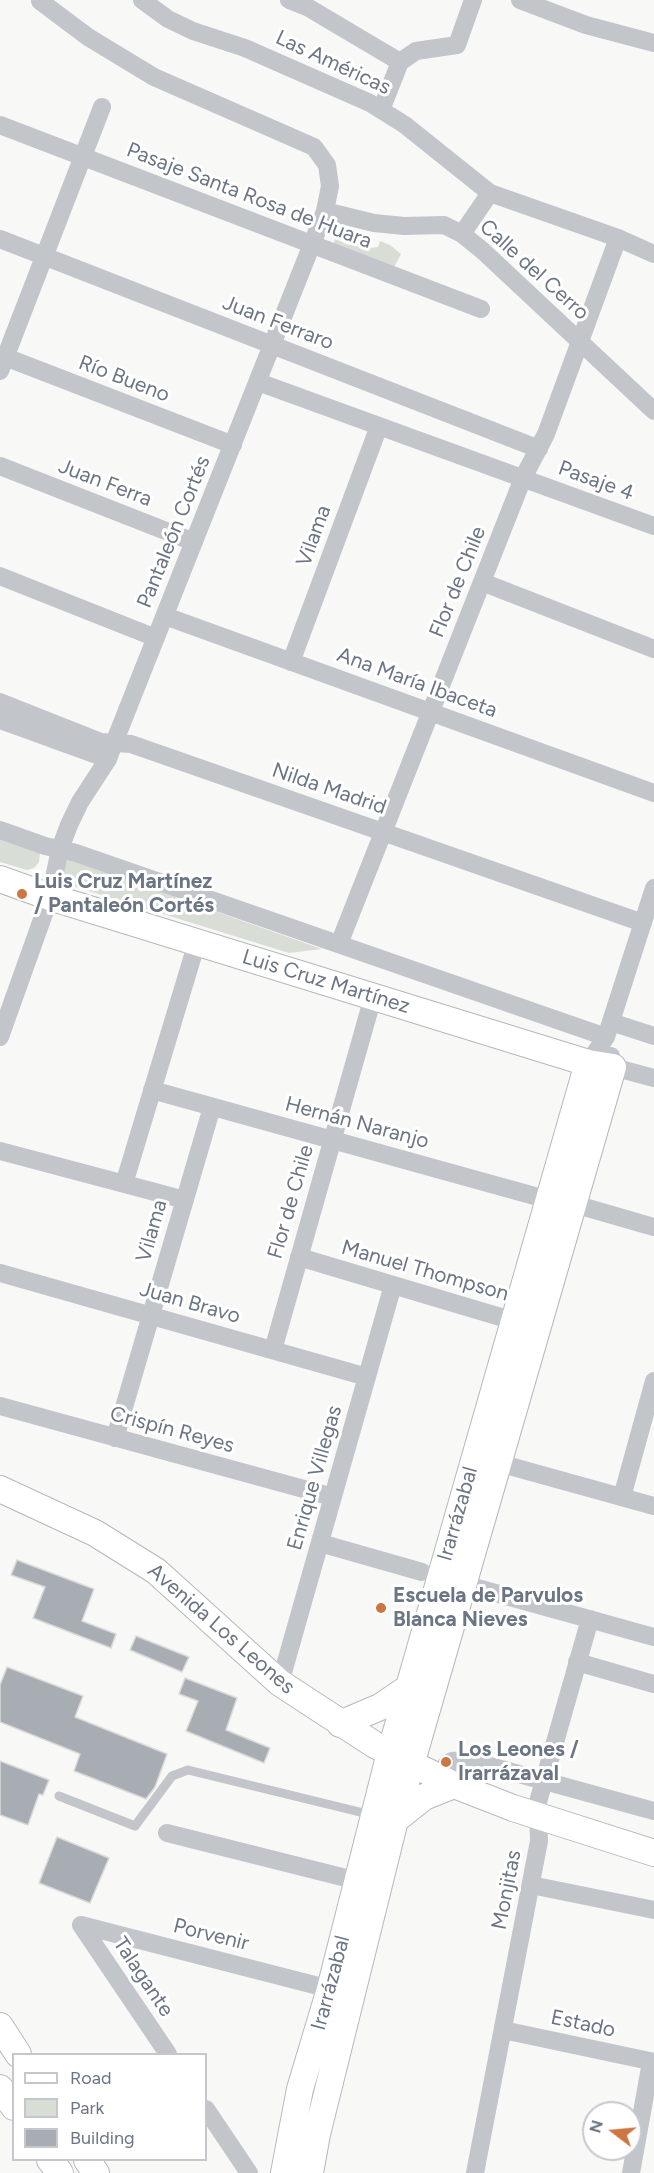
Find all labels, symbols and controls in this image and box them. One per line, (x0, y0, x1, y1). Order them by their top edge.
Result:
street label: Las Américas (271, 25, 395, 101)
street label: Pasaje Santa Rosa de Huara (123, 138, 375, 254)
street label: Calle del Cerro (474, 214, 594, 326)
street label: Juan Ferraro (219, 290, 337, 356)
street label: Río Bueno (75, 350, 173, 408)
street label: Pantaleón Cortés (132, 452, 216, 612)
street label: Juan Ferra (55, 454, 155, 512)
street label: Pasaje 4 (555, 456, 637, 506)
street label: Vilama (291, 502, 337, 570)
street label: Flor de Chile (424, 523, 492, 641)
street label: Ana María Ibaceta (334, 642, 500, 724)
street label: Nilda Madrid (269, 758, 389, 820)
place label: Luis Cruz Martínez / Pantaleón Cortés (34, 869, 214, 919)
marker: Luis Cruz Martínez / Pantaleón Cortés (15, 887, 29, 901)
street label: Luis Cruz Martínez (239, 945, 413, 1019)
street label: Hernán Naranjo (282, 1092, 432, 1154)
street label: Flor de Chile (263, 1142, 319, 1262)
street label: Vilama (131, 1197, 173, 1265)
street label: Manuel Thompson (339, 1235, 511, 1307)
street label: Juan Bravo (137, 1277, 243, 1329)
street label: Crispín Reyes (107, 1401, 237, 1459)
street label: Enrique Villegas (282, 1403, 348, 1553)
street label: Irarrázabal (433, 1464, 483, 1564)
street label: Avenida Los Leones (142, 1558, 300, 1700)
place label: Escuela de Parvulos Blanca Nieves (393, 1583, 583, 1633)
marker: Escuela de Parvulos Blanca Nieves (374, 1601, 388, 1615)
place label: Los Leones / Irarrázaval (458, 1737, 579, 1787)
marker: Los Leones / Irarrázaval (439, 1755, 453, 1769)
street label: Monjitas (487, 1848, 527, 1932)
street label: Porvenir (171, 1913, 251, 1957)
street label: Talagante (107, 1932, 179, 2022)
street label: Irarrázabal (306, 1933, 356, 2033)
street label: Estado (548, 2005, 618, 2043)
legend (12, 2053, 207, 2161)
text: Road (70, 2067, 111, 2089)
text: Park (70, 2097, 104, 2119)
north arrow (582, 2101, 642, 2161)
text: N (585, 2118, 607, 2135)
text: Building (70, 2127, 135, 2149)

